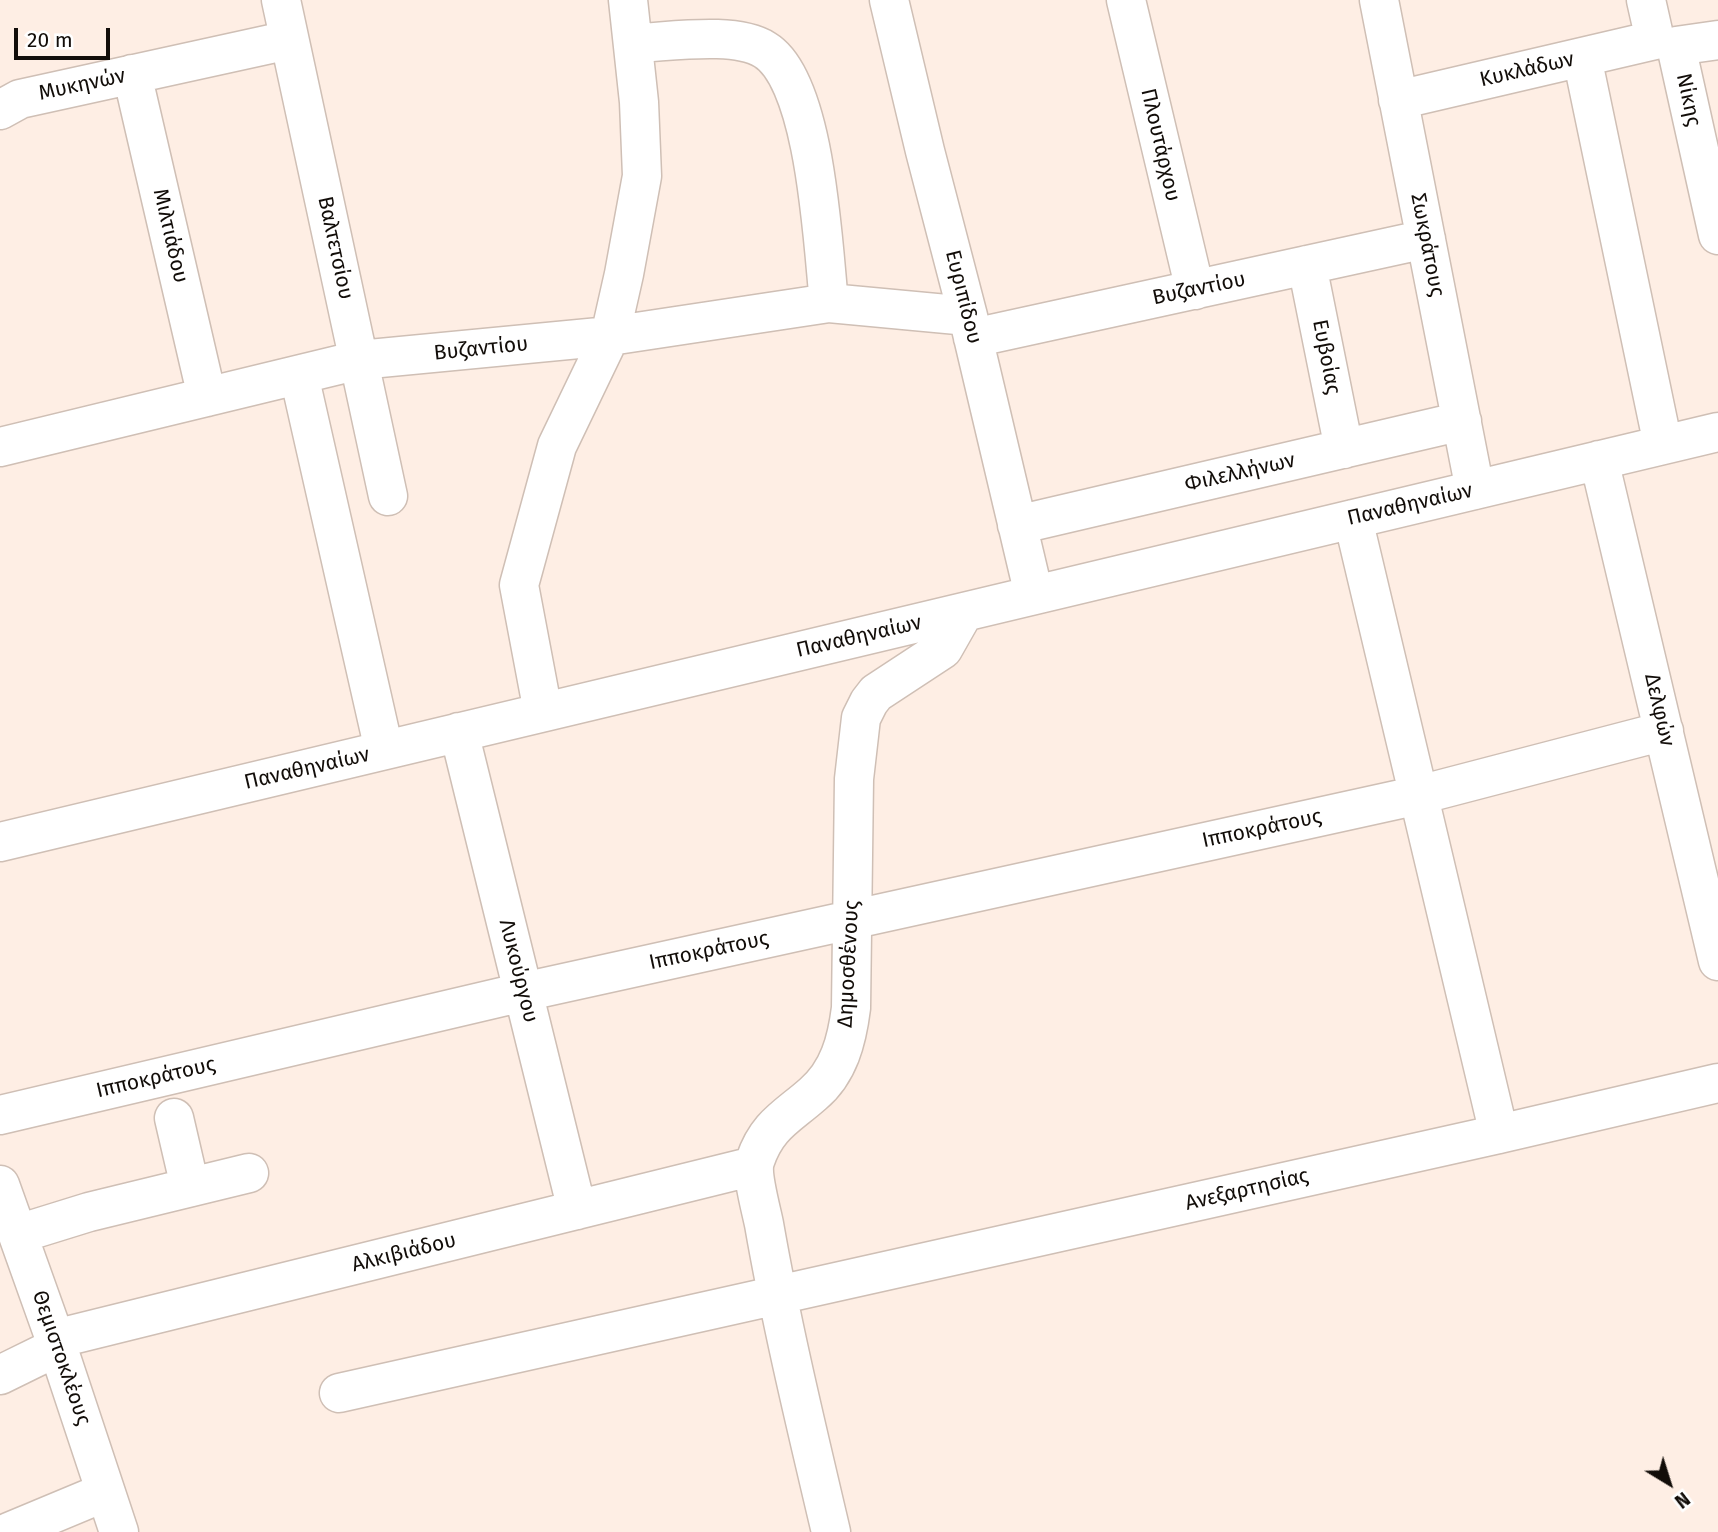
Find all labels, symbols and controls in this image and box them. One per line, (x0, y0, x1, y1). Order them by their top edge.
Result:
scale bar (18, 14, 114, 58)
text: 20 m (27, 27, 73, 53)
street label: Κυκλάδων (1477, 47, 1577, 93)
street label: Μυκηνών (36, 64, 128, 106)
street label: Νίκης (1670, 71, 1706, 129)
street label: Πλουτάρχου (1135, 86, 1185, 204)
street label: Μιλτιάδου (147, 186, 193, 286)
street label: Σωκράτους (1405, 191, 1449, 299)
street label: Βαλτετσίου (312, 194, 358, 302)
street label: Ευριπίδου (939, 247, 987, 347)
street label: Βυζαντίου (1150, 267, 1248, 311)
street label: Ευβοίας (1306, 317, 1346, 397)
street label: Βυζαντίου (433, 332, 529, 366)
street label: Φιλελλήνων (1182, 448, 1298, 498)
street label: Παναθηναίων (1345, 478, 1475, 532)
street label: Παναθηναίων (794, 610, 924, 664)
street label: Δελφών (1638, 671, 1680, 749)
street label: Παναθηναίων (242, 742, 372, 796)
street label: Ιπποκράτους (1200, 804, 1324, 854)
street label: Δημοσθένους (833, 900, 865, 1028)
street label: Λυκούργου (493, 917, 543, 1025)
street label: Ιπποκράτους (647, 926, 771, 976)
street label: Ιπποκράτους (94, 1052, 218, 1104)
street label: Ανεξαρτησίας (1183, 1164, 1311, 1216)
street label: Αλκιβιάδου (349, 1228, 459, 1278)
street label: Θεμιστοκλέους (26, 1287, 96, 1429)
north arrow (1634, 1448, 1704, 1518)
text: N (1670, 1487, 1694, 1513)

